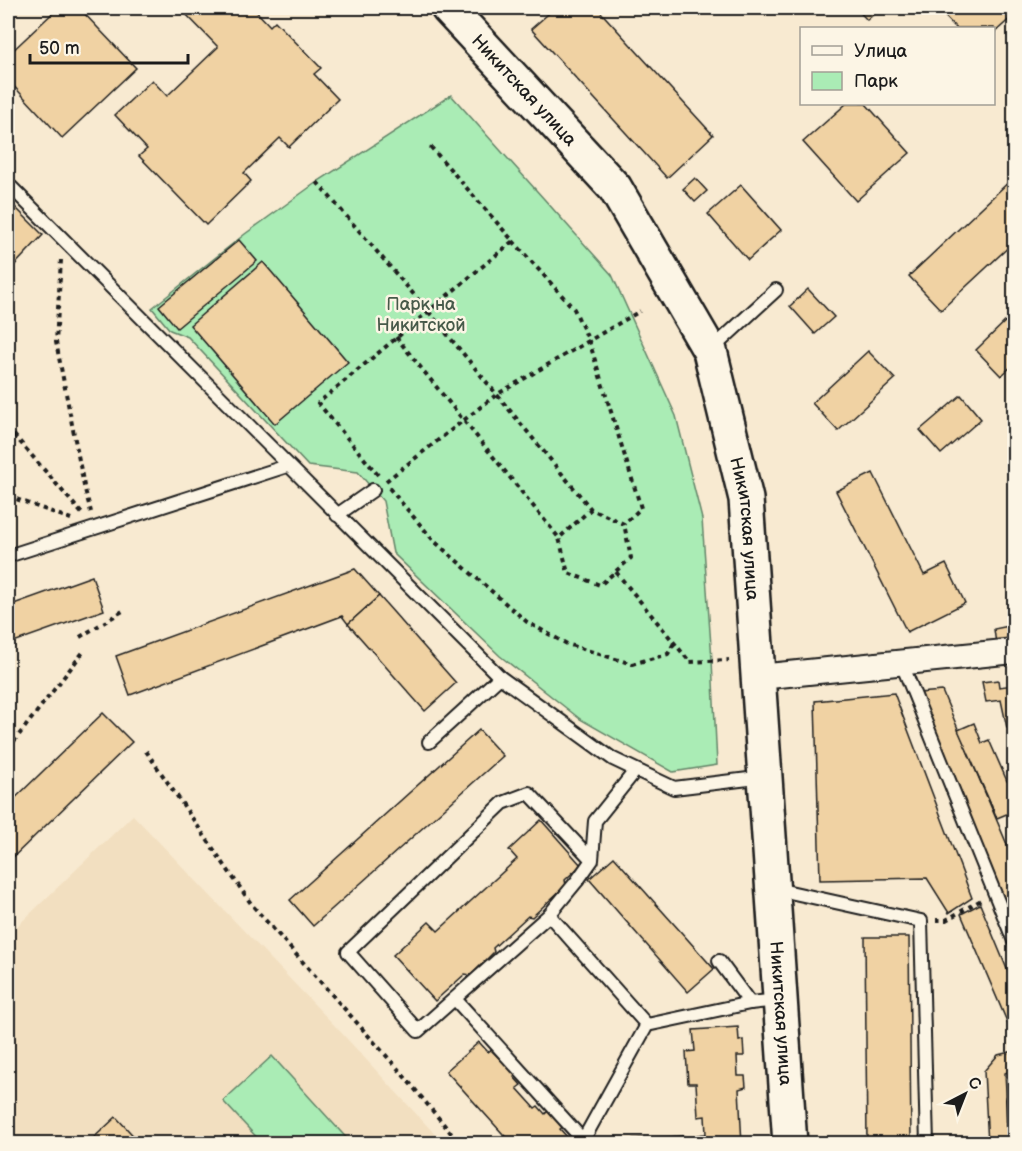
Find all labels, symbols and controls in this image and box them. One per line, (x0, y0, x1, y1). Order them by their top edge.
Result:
scale bar (30, 27, 188, 65)
legend (800, 27, 995, 105)
street label: Никитская улица (467, 30, 581, 151)
text: 50 m (39, 38, 80, 59)
text: Улица (854, 41, 908, 62)
text: Парк (854, 71, 898, 92)
park label: Парк на Никитской (377, 294, 465, 336)
street label: Никитская улица (725, 455, 763, 602)
street label: Никитская улица (765, 941, 796, 1086)
north arrow (935, 1064, 995, 1124)
text: С (964, 1073, 985, 1095)

